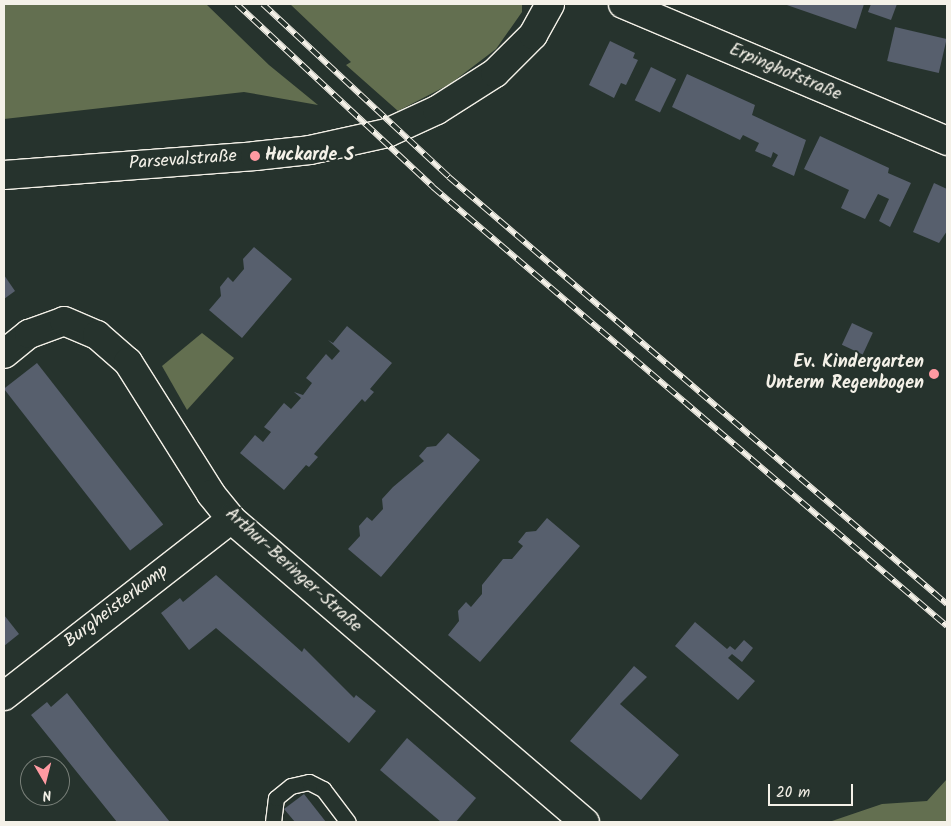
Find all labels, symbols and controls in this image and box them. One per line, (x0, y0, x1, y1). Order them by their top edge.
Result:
street label: Erpinghofstraße (726, 40, 844, 106)
place label: Huckarde S (265, 145, 354, 167)
street label: Parsevalstraße (128, 146, 238, 176)
marker: Huckarde S (249, 150, 261, 162)
place label: Ev. Kindergarten Unterm Regenbogen (765, 353, 924, 396)
marker: Ev. Kindergarten Unterm Regenbogen (928, 368, 940, 380)
street label: Arthur-Beringer-Straße (220, 504, 366, 638)
street label: Burgheisterkamp (61, 561, 173, 653)
north arrow (20, 756, 70, 806)
scale bar (771, 774, 856, 806)
text: 20 m (776, 781, 810, 805)
text: N (41, 783, 53, 806)

